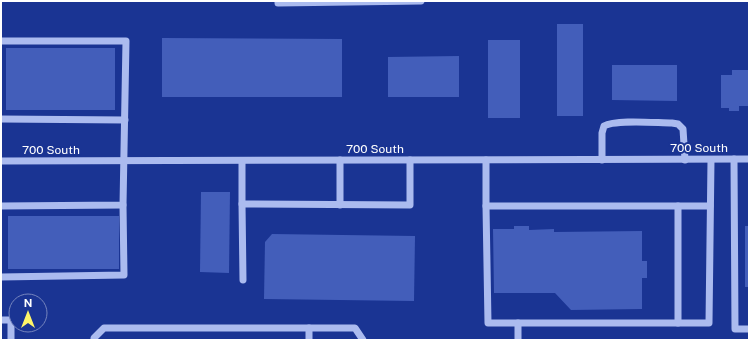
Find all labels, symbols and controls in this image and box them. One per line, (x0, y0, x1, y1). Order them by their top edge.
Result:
street label: 700 South (670, 141, 728, 155)
street label: 700 South (346, 142, 404, 156)
street label: 700 South (22, 143, 80, 157)
north arrow (8, 293, 48, 333)
text: N (24, 297, 32, 309)

